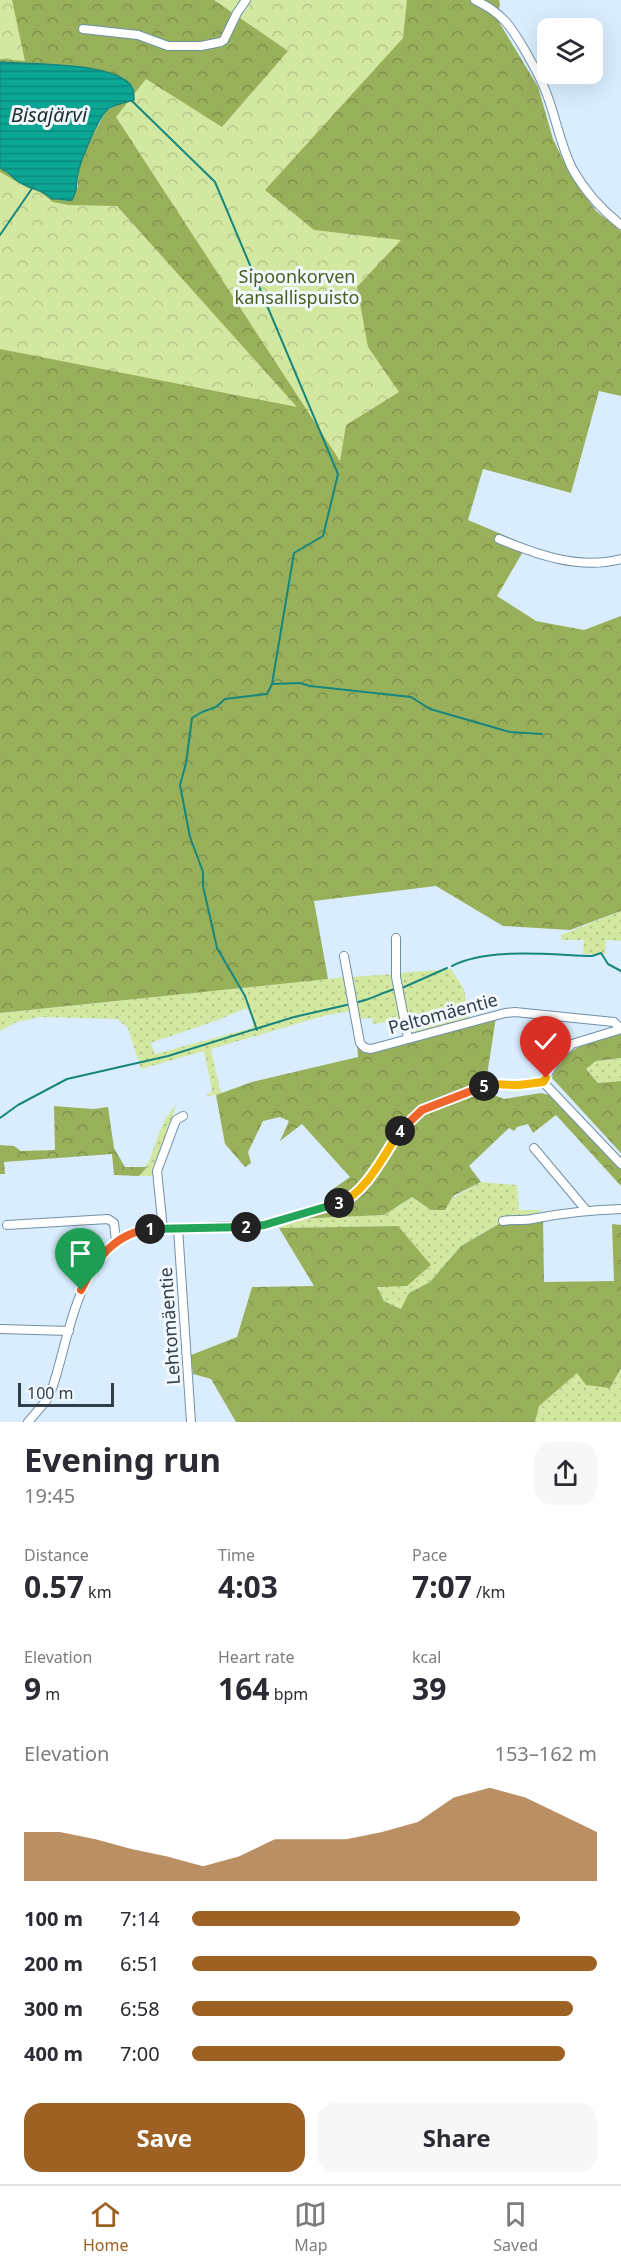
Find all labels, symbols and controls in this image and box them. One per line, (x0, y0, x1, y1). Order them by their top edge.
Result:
map controls (537, 18, 603, 84)
button: layers (537, 18, 603, 84)
water label: Bisajärvi (11, 101, 88, 128)
park label: Sipoonkorven kansallispuisto (235, 264, 359, 309)
street label: Peltomäentie (385, 987, 500, 1039)
pin (520, 1016, 571, 1078)
icon: check (529, 1025, 562, 1058)
pin: 5 (469, 1071, 499, 1101)
text: 5 (479, 1075, 489, 1097)
pin: 4 (385, 1116, 415, 1146)
text: 4 (395, 1120, 405, 1142)
pin: 3 (324, 1188, 354, 1218)
text: 3 (334, 1192, 344, 1214)
pin: 2 (231, 1212, 261, 1242)
pin: 1 (135, 1214, 165, 1244)
text: 2 (241, 1216, 251, 1238)
text: 1 (145, 1218, 155, 1240)
pin (55, 1228, 106, 1290)
icon: arrive (64, 1237, 97, 1270)
street label: Lehtomäentie (153, 1267, 185, 1386)
scale bar (18, 1380, 114, 1408)
text: 100 m (27, 1382, 74, 1404)
text: Evening run (24, 1437, 221, 1482)
button: share (534, 1442, 597, 1505)
text: 19:45 (24, 1482, 75, 1509)
text: Distance (24, 1544, 89, 1566)
text: Time (218, 1544, 255, 1566)
text: Pace (412, 1544, 447, 1566)
text: 0.57 (24, 1566, 84, 1607)
text: 4:03 (218, 1566, 278, 1607)
text: 7:07 (412, 1566, 472, 1607)
text: km (84, 1581, 112, 1603)
text: /km (472, 1581, 506, 1603)
text: Elevation (24, 1646, 92, 1668)
text: Heart rate (218, 1646, 294, 1668)
text: kcal (412, 1646, 441, 1668)
text: 9 (24, 1668, 41, 1709)
text: 164 (218, 1668, 269, 1709)
text: 39 (412, 1668, 446, 1709)
text: m (41, 1683, 60, 1705)
text: bpm (269, 1683, 308, 1705)
text: Elevation (24, 1740, 109, 1767)
text: 153–162 m (494, 1740, 597, 1767)
text: 100 m (24, 1905, 83, 1932)
text: 7:14 (120, 1905, 160, 1932)
text: 200 m (24, 1950, 83, 1977)
text: 6:51 (120, 1950, 160, 1977)
text: 300 m (24, 1995, 83, 2022)
text: 6:58 (120, 1995, 160, 2022)
text: 400 m (24, 2040, 83, 2067)
text: 7:00 (120, 2040, 160, 2067)
button: Save (24, 2103, 305, 2172)
button: Share (317, 2103, 597, 2172)
tab: Home (83, 2198, 128, 2256)
tab: Map (294, 2198, 328, 2256)
tab: Saved (493, 2198, 538, 2256)

